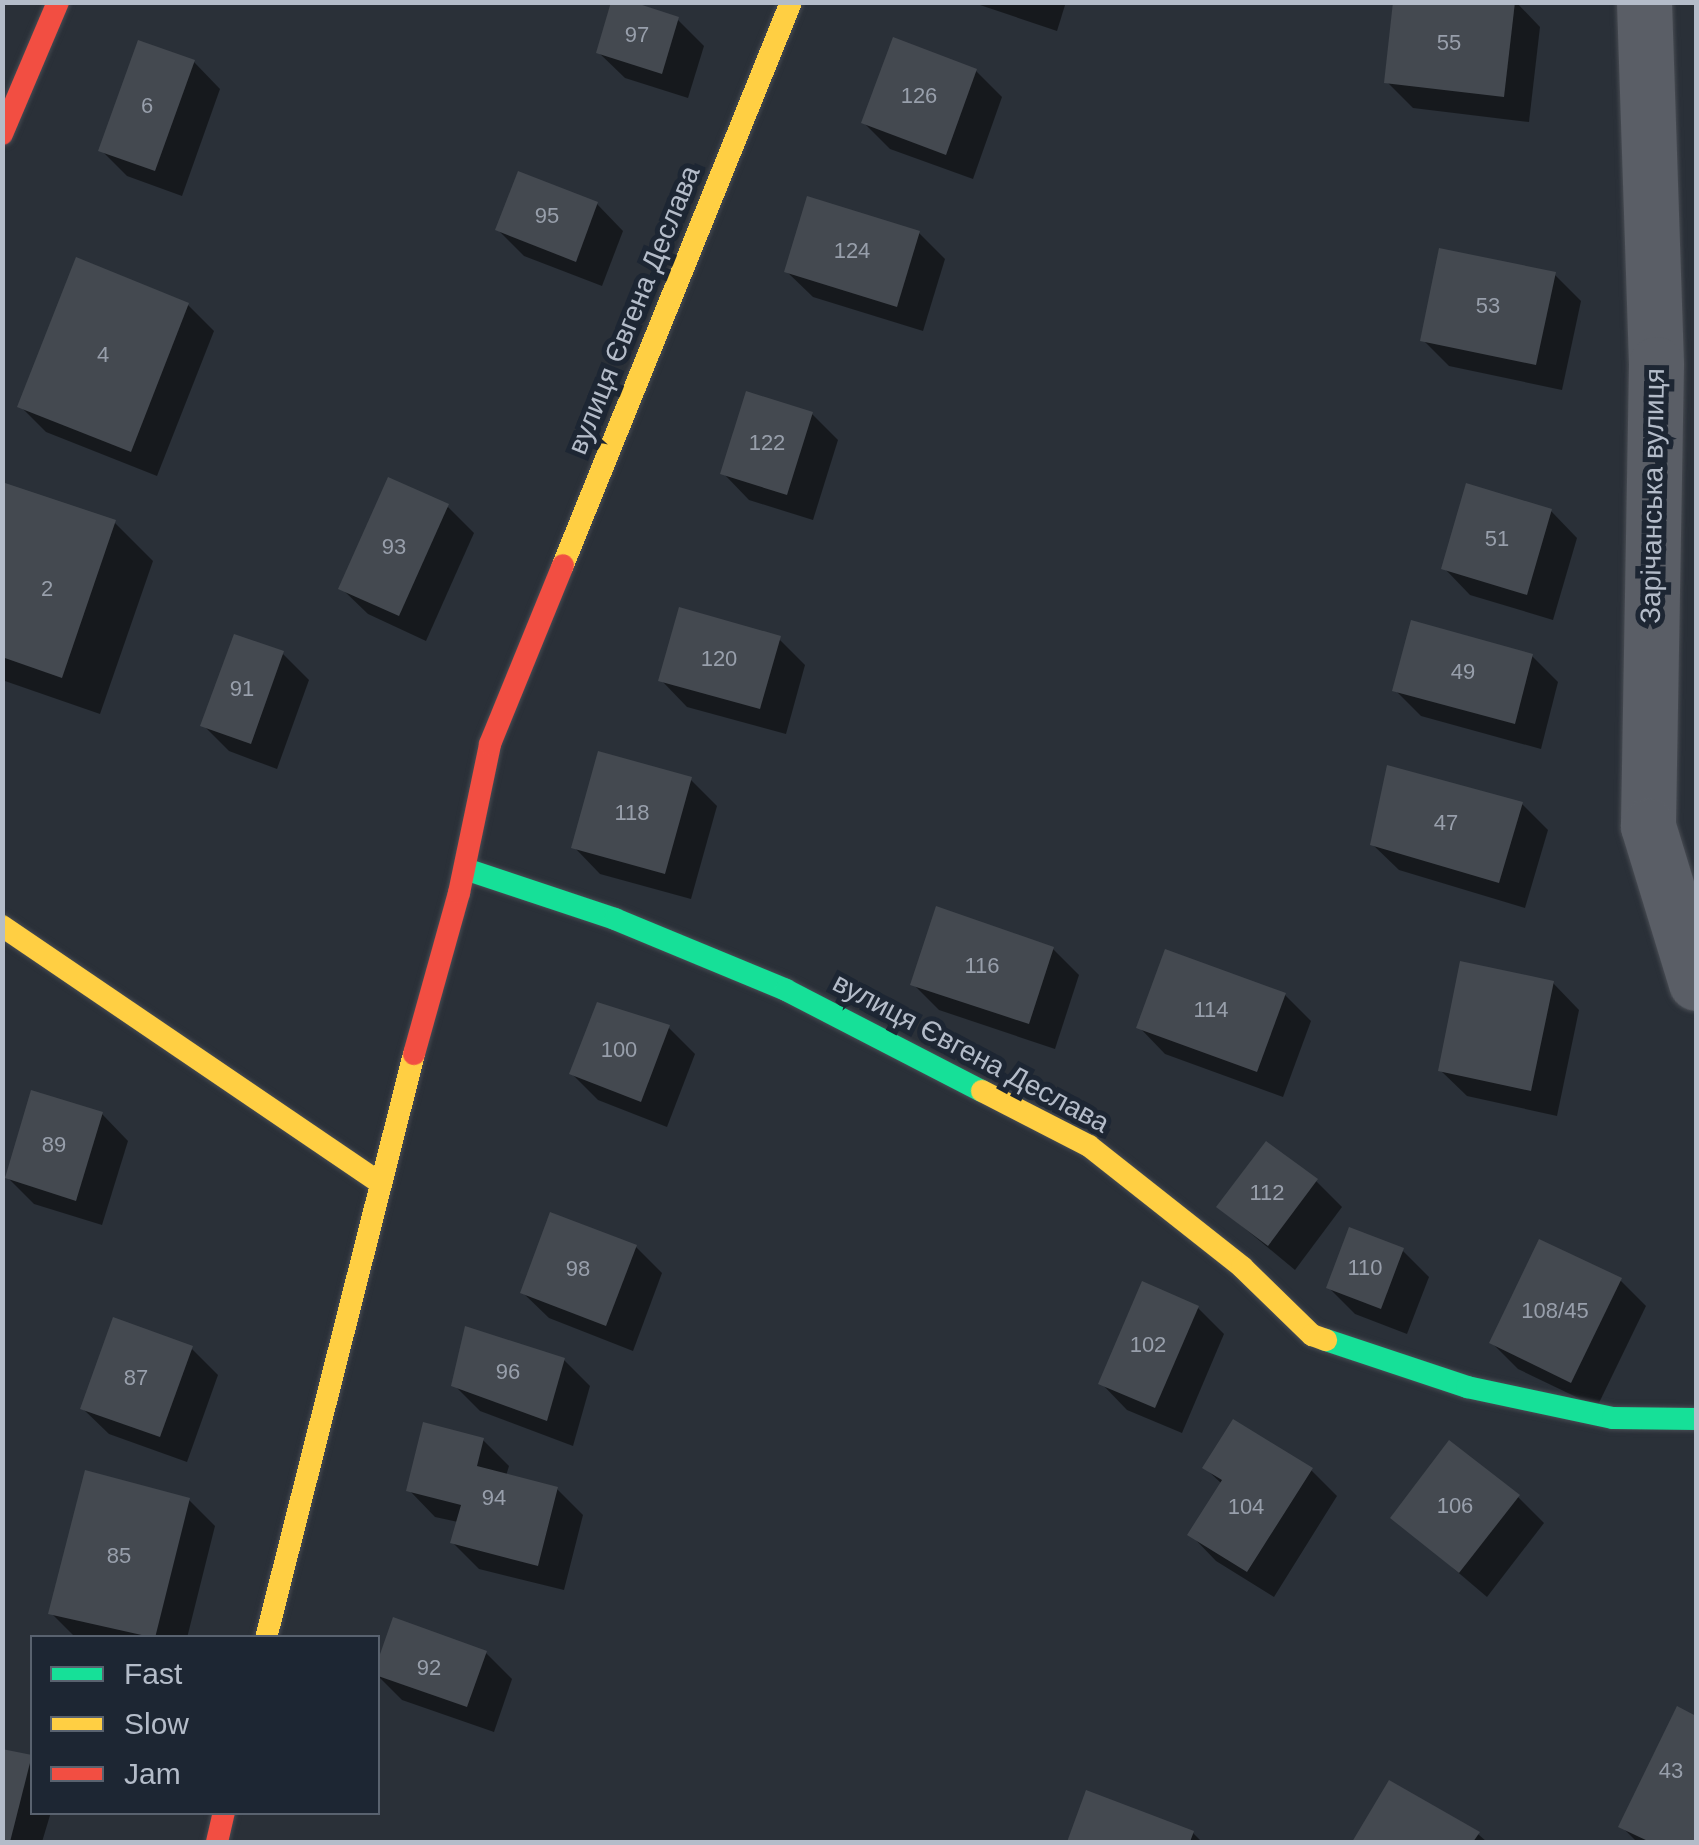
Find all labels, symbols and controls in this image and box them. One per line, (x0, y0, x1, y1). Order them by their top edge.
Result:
house number: 97 (625, 22, 649, 48)
house number: 55 (1437, 30, 1461, 56)
house number: 126 (901, 83, 937, 109)
house number: 6 (141, 93, 153, 119)
street label: вулиця Євгена Деслава (561, 161, 707, 459)
house number: 95 (535, 203, 559, 229)
house number: 124 (834, 238, 870, 264)
house number: 53 (1476, 293, 1500, 319)
house number: 4 (97, 342, 109, 368)
street label: Зарічанська вулиця (1634, 368, 1672, 624)
house number: 122 (749, 430, 785, 456)
house number: 51 (1485, 526, 1509, 552)
house number: 93 (382, 534, 406, 560)
house number: 2 (41, 576, 53, 602)
house number: 120 (701, 646, 737, 672)
house number: 49 (1451, 659, 1475, 685)
house number: 91 (230, 676, 254, 702)
house number: 118 (614, 800, 650, 826)
house number: 47 (1434, 810, 1458, 836)
house number: 116 (964, 953, 1000, 979)
street label: вулиця Євгена Деслава (827, 966, 1115, 1140)
house number: 114 (1193, 997, 1229, 1023)
house number: 100 (601, 1037, 637, 1063)
house number: 89 (42, 1132, 66, 1158)
house number: 112 (1249, 1180, 1285, 1206)
house number: 110 (1347, 1255, 1383, 1281)
house number: 98 (566, 1256, 590, 1282)
house number: 108/45 (1521, 1298, 1589, 1324)
house number: 102 (1130, 1332, 1166, 1358)
house number: 96 (496, 1359, 520, 1385)
house number: 87 (124, 1365, 148, 1391)
house number: 94 (482, 1485, 506, 1511)
house number: 106 (1437, 1493, 1473, 1519)
house number: 104 (1228, 1494, 1264, 1520)
house number: 85 (107, 1543, 131, 1569)
legend (30, 1635, 380, 1815)
house number: 92 (417, 1655, 441, 1681)
text: Fast (124, 1657, 182, 1690)
text: Slow (124, 1707, 189, 1740)
text: Jam (124, 1757, 181, 1790)
house number: 43 (1659, 1758, 1683, 1784)

